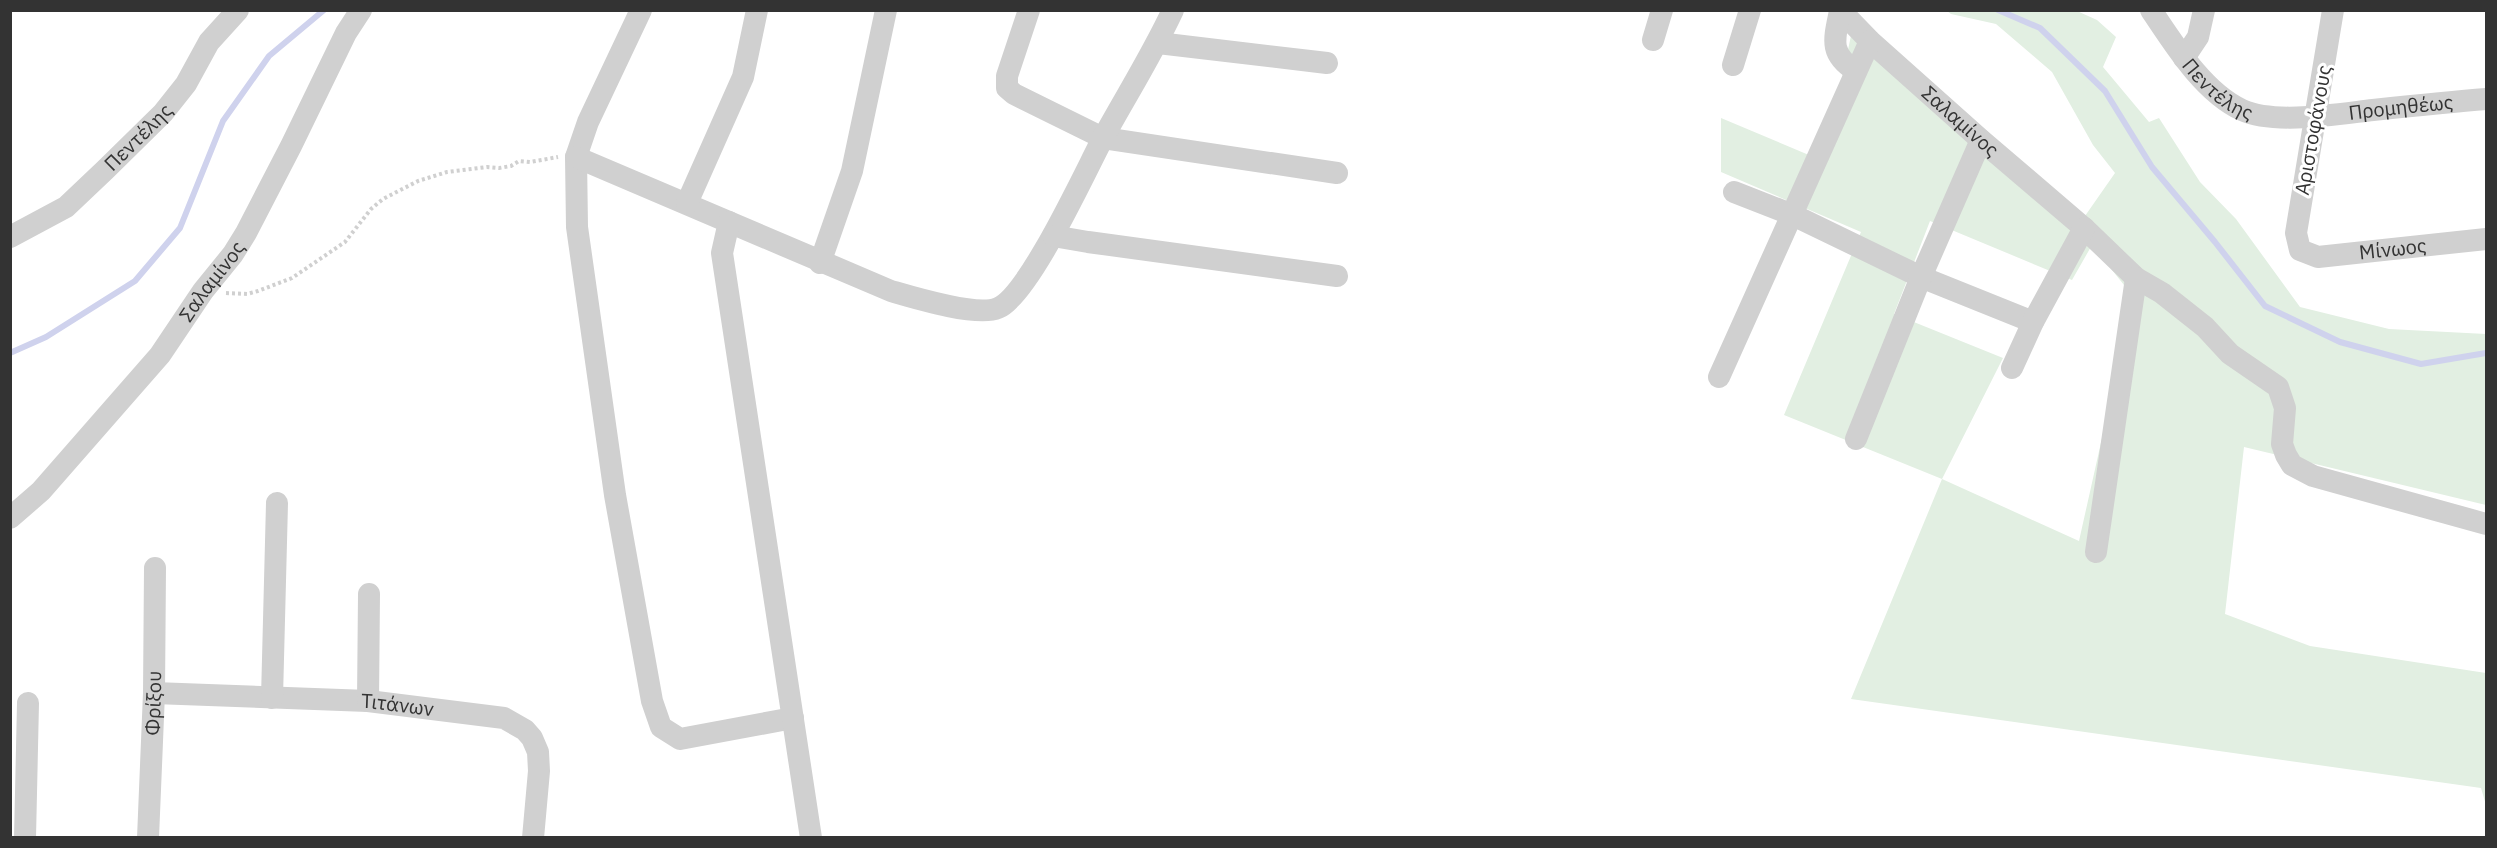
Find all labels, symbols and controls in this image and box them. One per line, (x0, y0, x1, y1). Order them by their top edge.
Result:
street label: Πεντέλης (2176, 52, 2257, 126)
street label: Αριστοφάνους (2288, 63, 2337, 197)
street label: Σαλαμίνος (1916, 79, 2005, 163)
street label: Προμηθέως (2347, 88, 2454, 126)
street label: Πεντέλης (98, 98, 178, 177)
street label: Μίνωος (2358, 231, 2428, 266)
street label: Σαλαμίνος (172, 236, 251, 327)
street label: Φρίξου (138, 671, 167, 736)
street label: Τιτάνων (361, 687, 436, 722)

